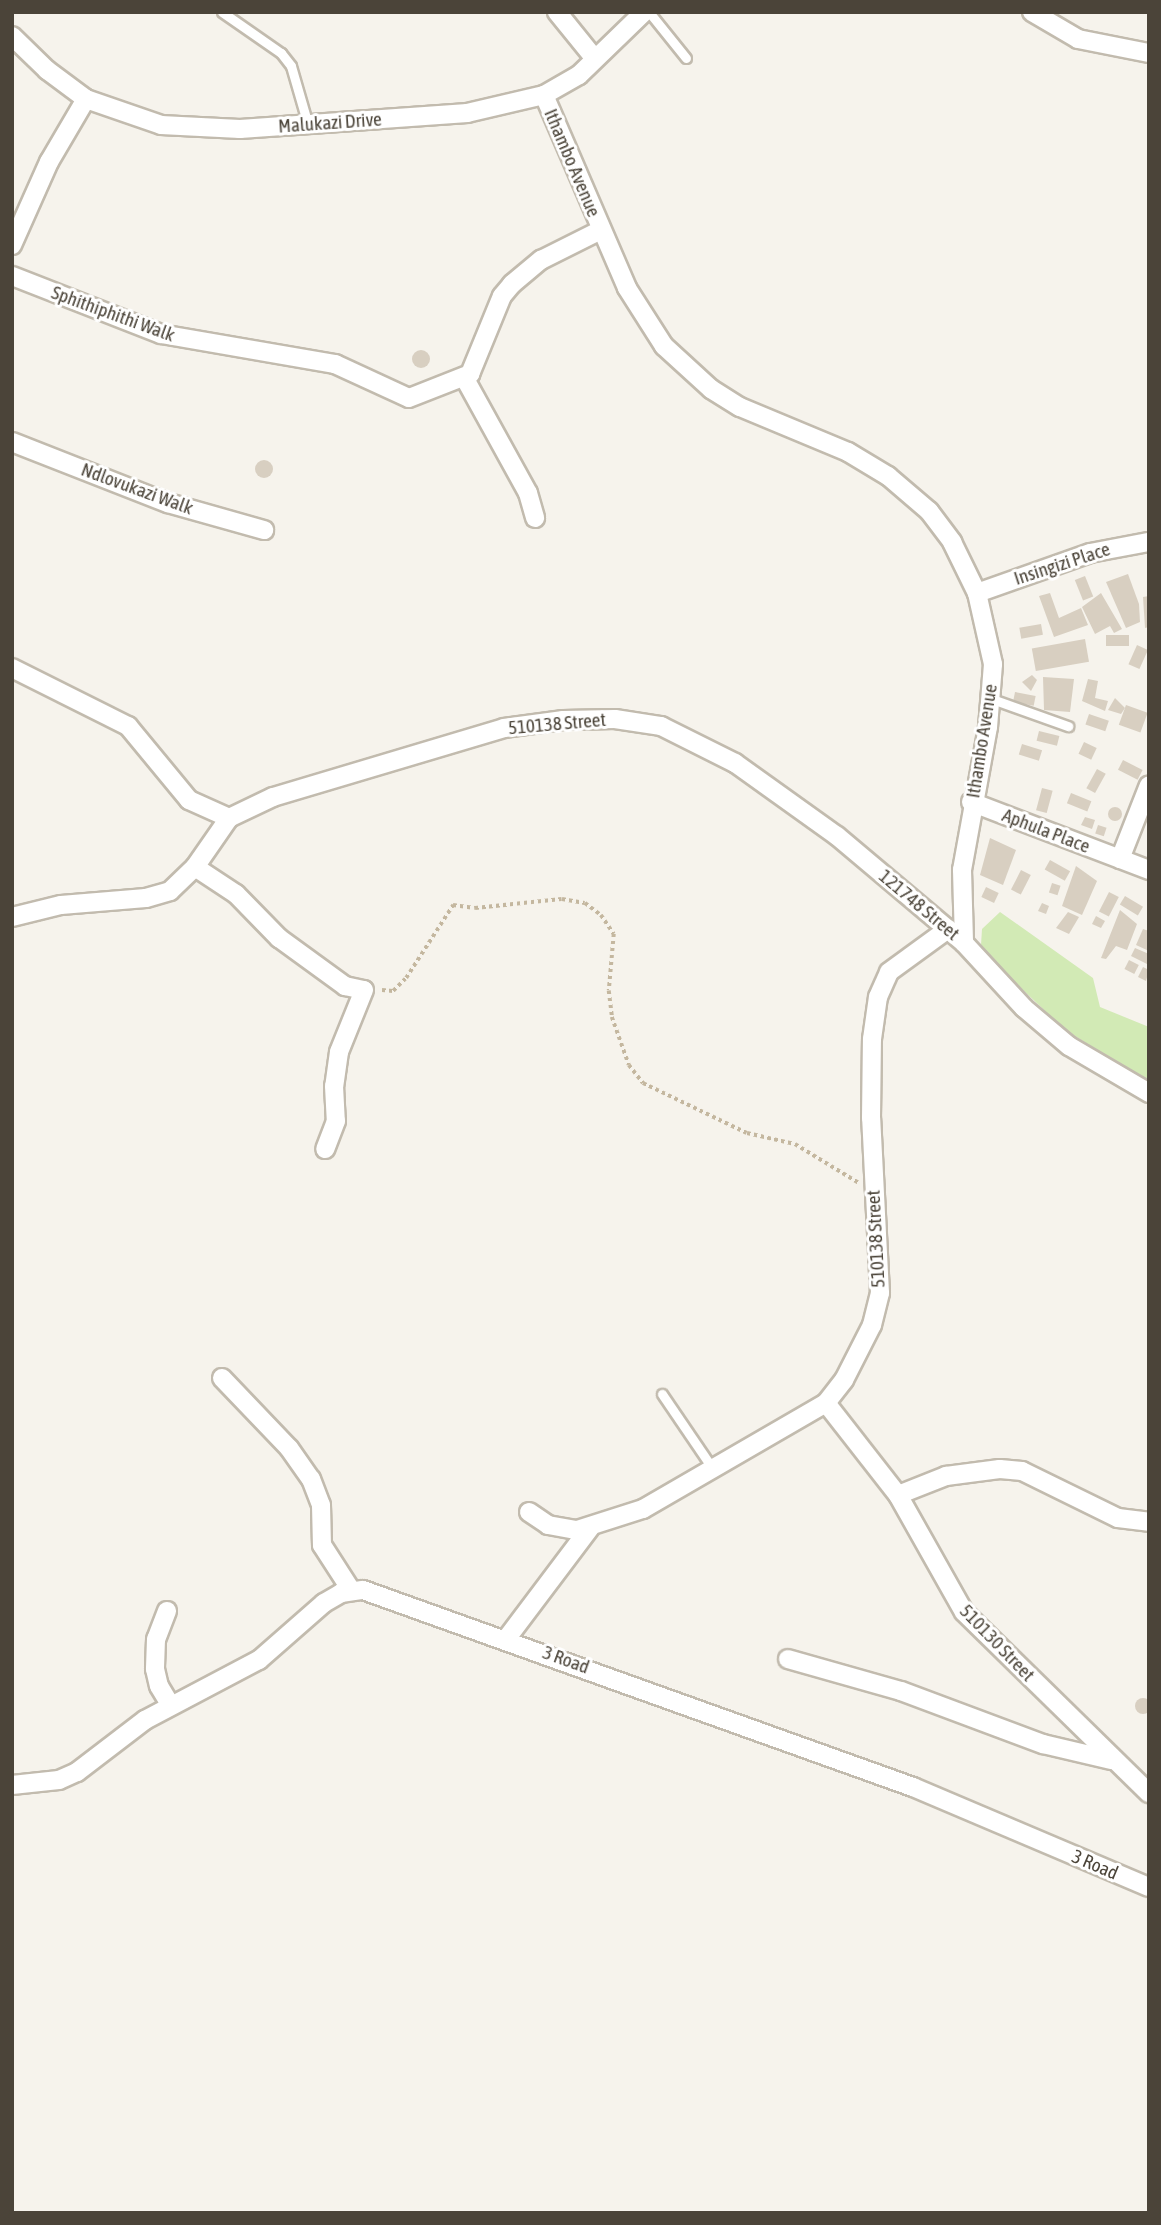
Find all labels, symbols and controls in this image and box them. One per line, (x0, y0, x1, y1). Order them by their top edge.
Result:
street label: Ithambo Avenue (539, 106, 605, 220)
street label: Malukazi Drive (277, 108, 383, 138)
street label: Sphithiphithi Walk (48, 281, 178, 347)
street label: Ndlovukazi Walk (78, 458, 196, 520)
street label: Insingizi Place (1011, 538, 1113, 590)
street label: Ithambo Avenue (962, 682, 1002, 800)
street label: 510138 Street (507, 708, 607, 740)
street label: Aphula Place (999, 804, 1093, 858)
street label: 121748 Street (874, 865, 964, 945)
street label: 510138 Street (862, 1190, 890, 1288)
street label: 510130 Street (955, 1600, 1039, 1686)
street label: 3 Road (540, 1641, 592, 1679)
street label: 3 Road (1069, 1845, 1121, 1885)

